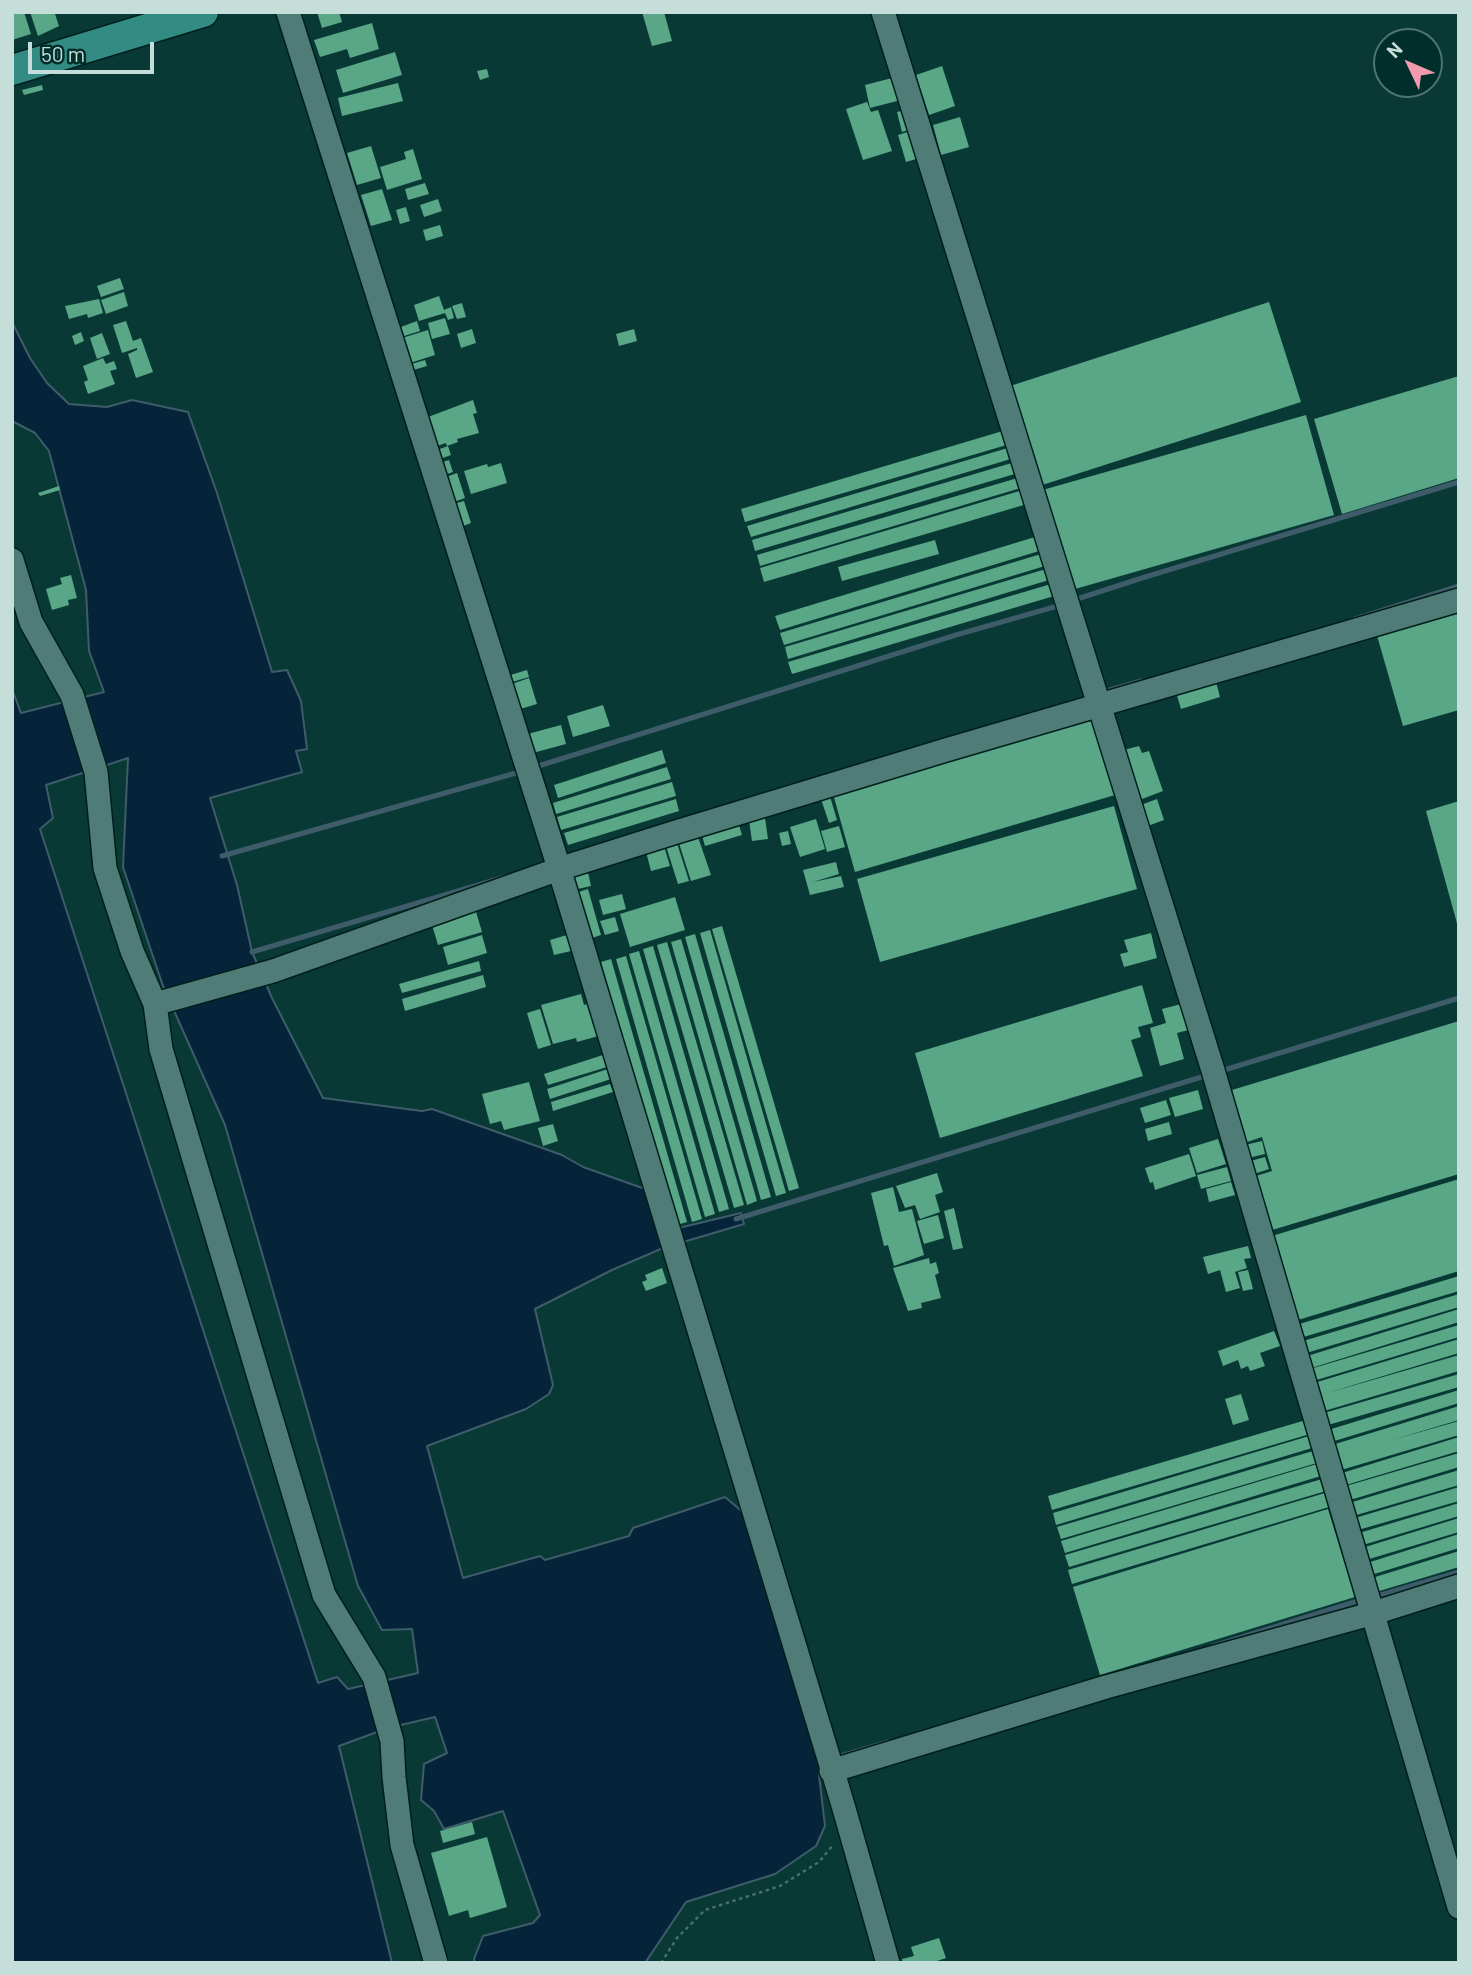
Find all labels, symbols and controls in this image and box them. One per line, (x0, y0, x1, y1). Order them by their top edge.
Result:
scale bar (32, 28, 158, 72)
north arrow (1373, 28, 1443, 98)
text: N (1381, 37, 1407, 62)
text: 50 m (41, 41, 85, 66)

